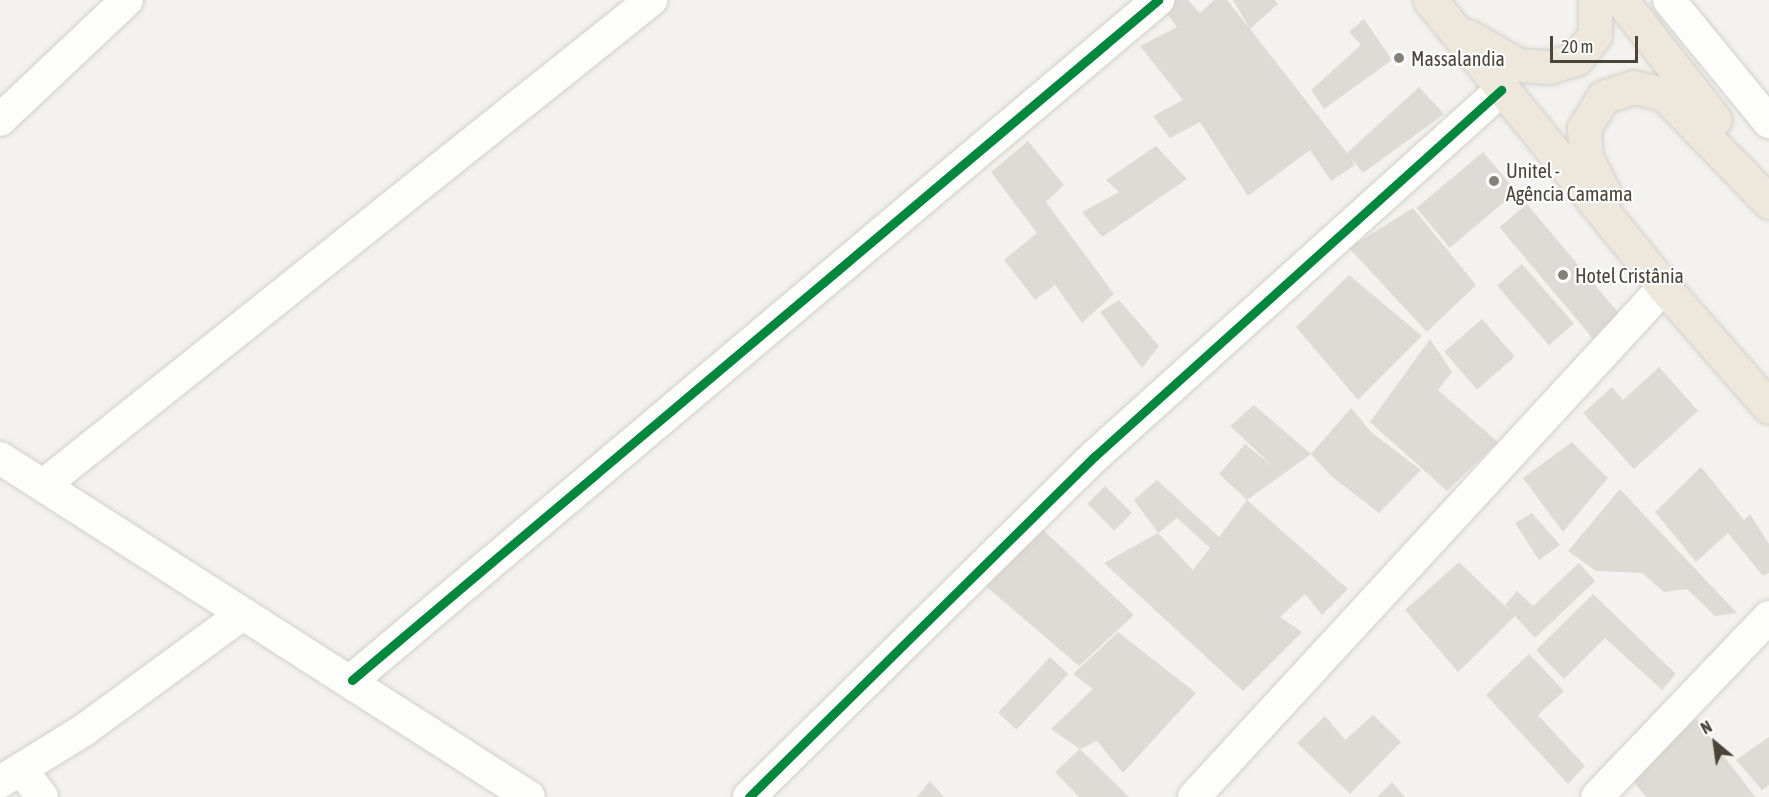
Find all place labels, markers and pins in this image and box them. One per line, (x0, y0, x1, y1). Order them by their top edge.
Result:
place label: Massalandia (1411, 46, 1505, 70)
marker: Massalandia (1392, 51, 1406, 65)
place label: Unitel - Agência Camama (1506, 158, 1633, 205)
marker: Unitel - Agência Camama (1487, 174, 1501, 188)
place label: Hotel Cristânia (1575, 263, 1684, 287)
marker: Hotel Cristânia (1556, 268, 1570, 282)

